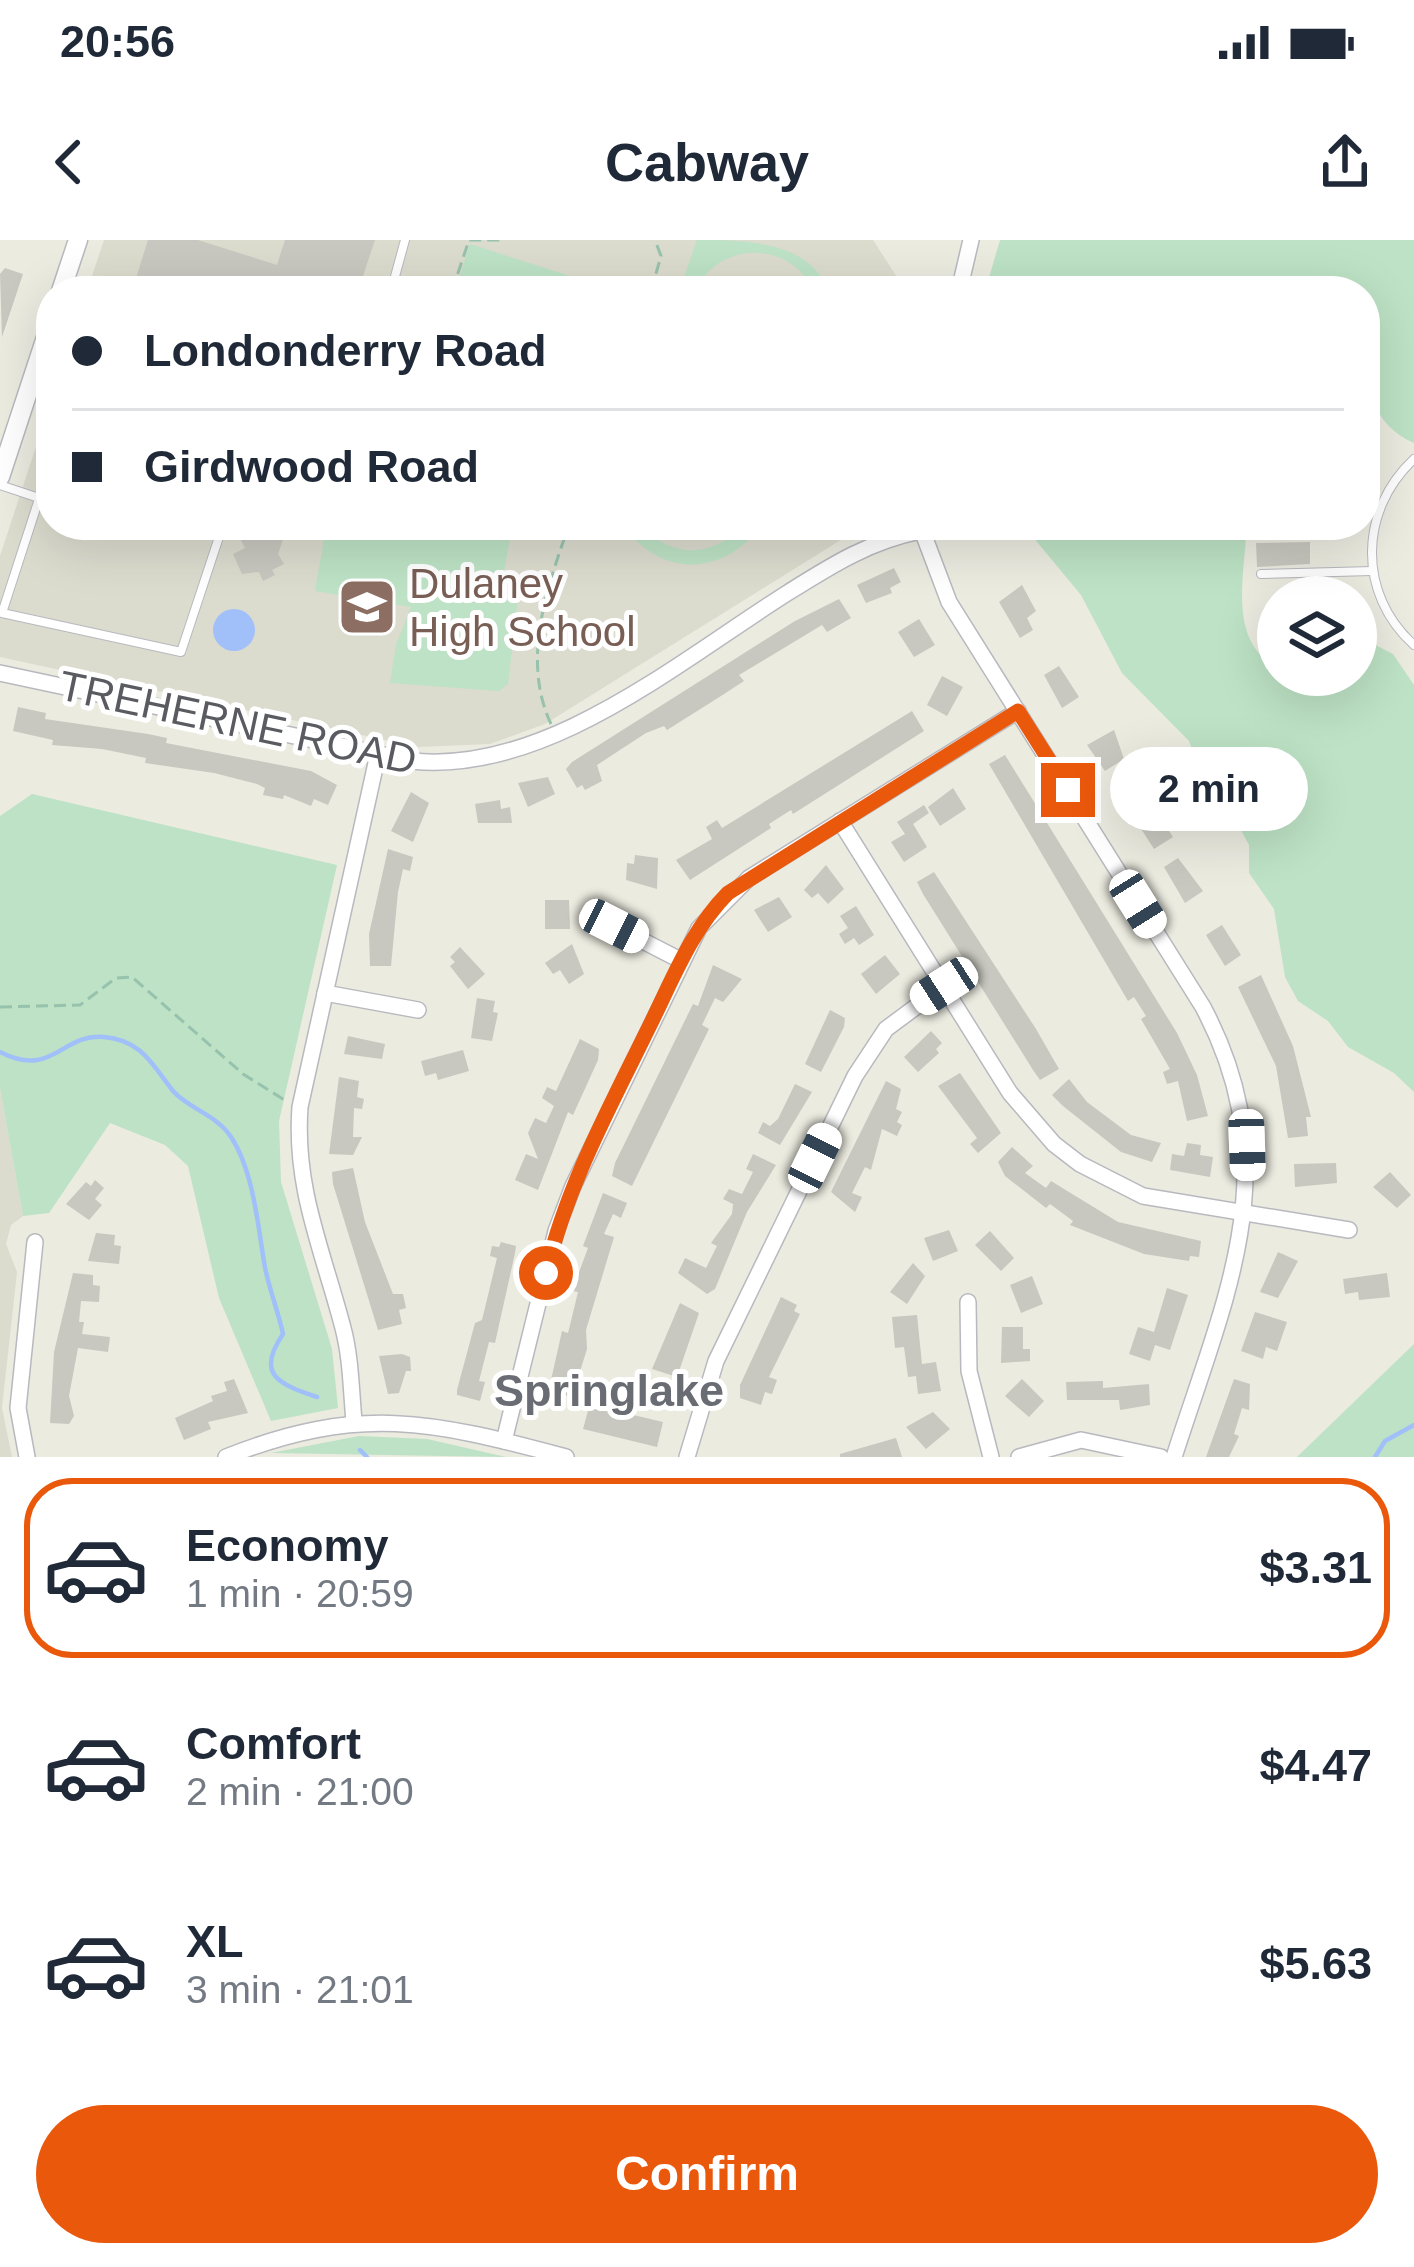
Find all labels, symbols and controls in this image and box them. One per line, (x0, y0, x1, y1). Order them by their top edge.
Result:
text: 20:56 (60, 16, 175, 67)
icon: back (36, 129, 102, 195)
icon: share (1312, 129, 1378, 195)
text: Cabway (605, 132, 809, 192)
text: Londonderry Road (144, 325, 547, 376)
text: Girdwood Road (144, 441, 479, 492)
place label: Dulaney High School (409, 560, 635, 655)
school or university icon: Dulaney High School (336, 576, 398, 638)
map controls (1257, 576, 1377, 696)
button: layers (1257, 576, 1377, 696)
street label: TREHERNE ROAD (55, 662, 421, 783)
callout: 2 min (1110, 748, 1308, 832)
route end (1041, 763, 1095, 817)
text: 2 min (1158, 767, 1260, 810)
car (1104, 864, 1172, 944)
car (574, 894, 654, 958)
car (904, 951, 984, 1021)
car (1228, 1108, 1266, 1182)
car (783, 1118, 847, 1198)
route start (519, 1246, 573, 1300)
district label: Springlake (494, 1365, 724, 1416)
icon: car (42, 1514, 150, 1622)
text: Economy (186, 1520, 389, 1571)
text: $3.31 (1259, 1542, 1372, 1593)
text: 1 min · 20:59 (186, 1572, 414, 1615)
icon: car (42, 1712, 150, 1820)
text: Comfort (186, 1718, 361, 1769)
text: $4.47 (1259, 1740, 1372, 1791)
text: 2 min · 21:00 (186, 1770, 414, 1813)
icon: car (42, 1910, 150, 2018)
text: XL (186, 1916, 244, 1967)
text: $5.63 (1259, 1938, 1372, 1989)
text: 3 min · 21:01 (186, 1968, 414, 2011)
button: Confirm (36, 2105, 1378, 2243)

